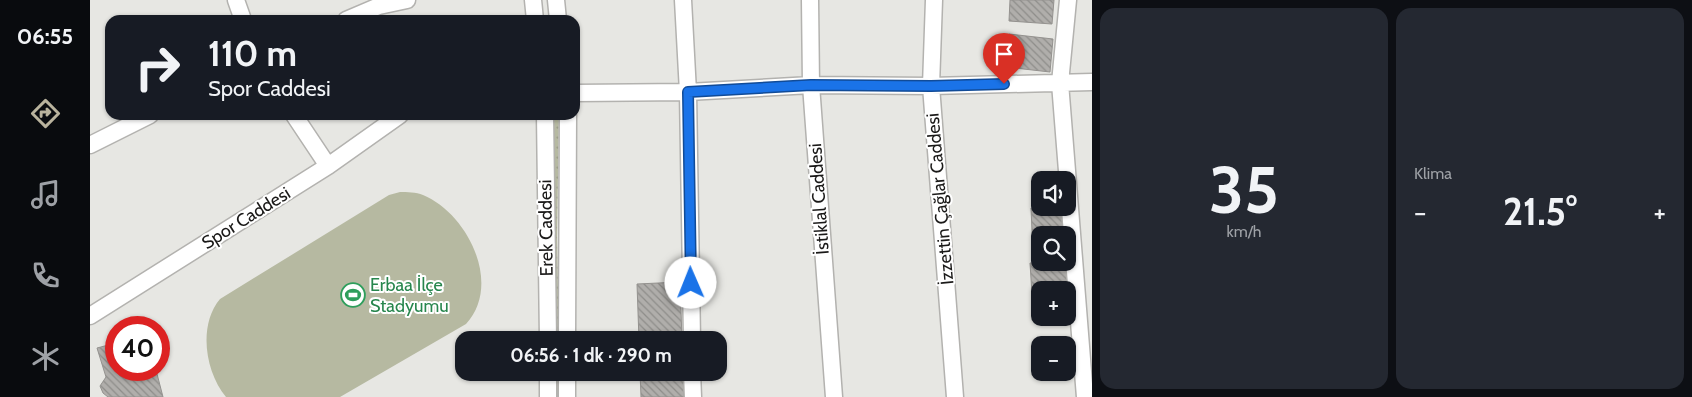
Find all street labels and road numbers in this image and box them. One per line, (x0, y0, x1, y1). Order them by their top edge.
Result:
street label: İzzettin Çağlar Caddesi (922, 112, 958, 286)
street label: İstiklal Caddesi (804, 143, 834, 255)
street label: Erek Caddesi (534, 179, 558, 277)
street label: Spor Caddesi (198, 182, 294, 254)

